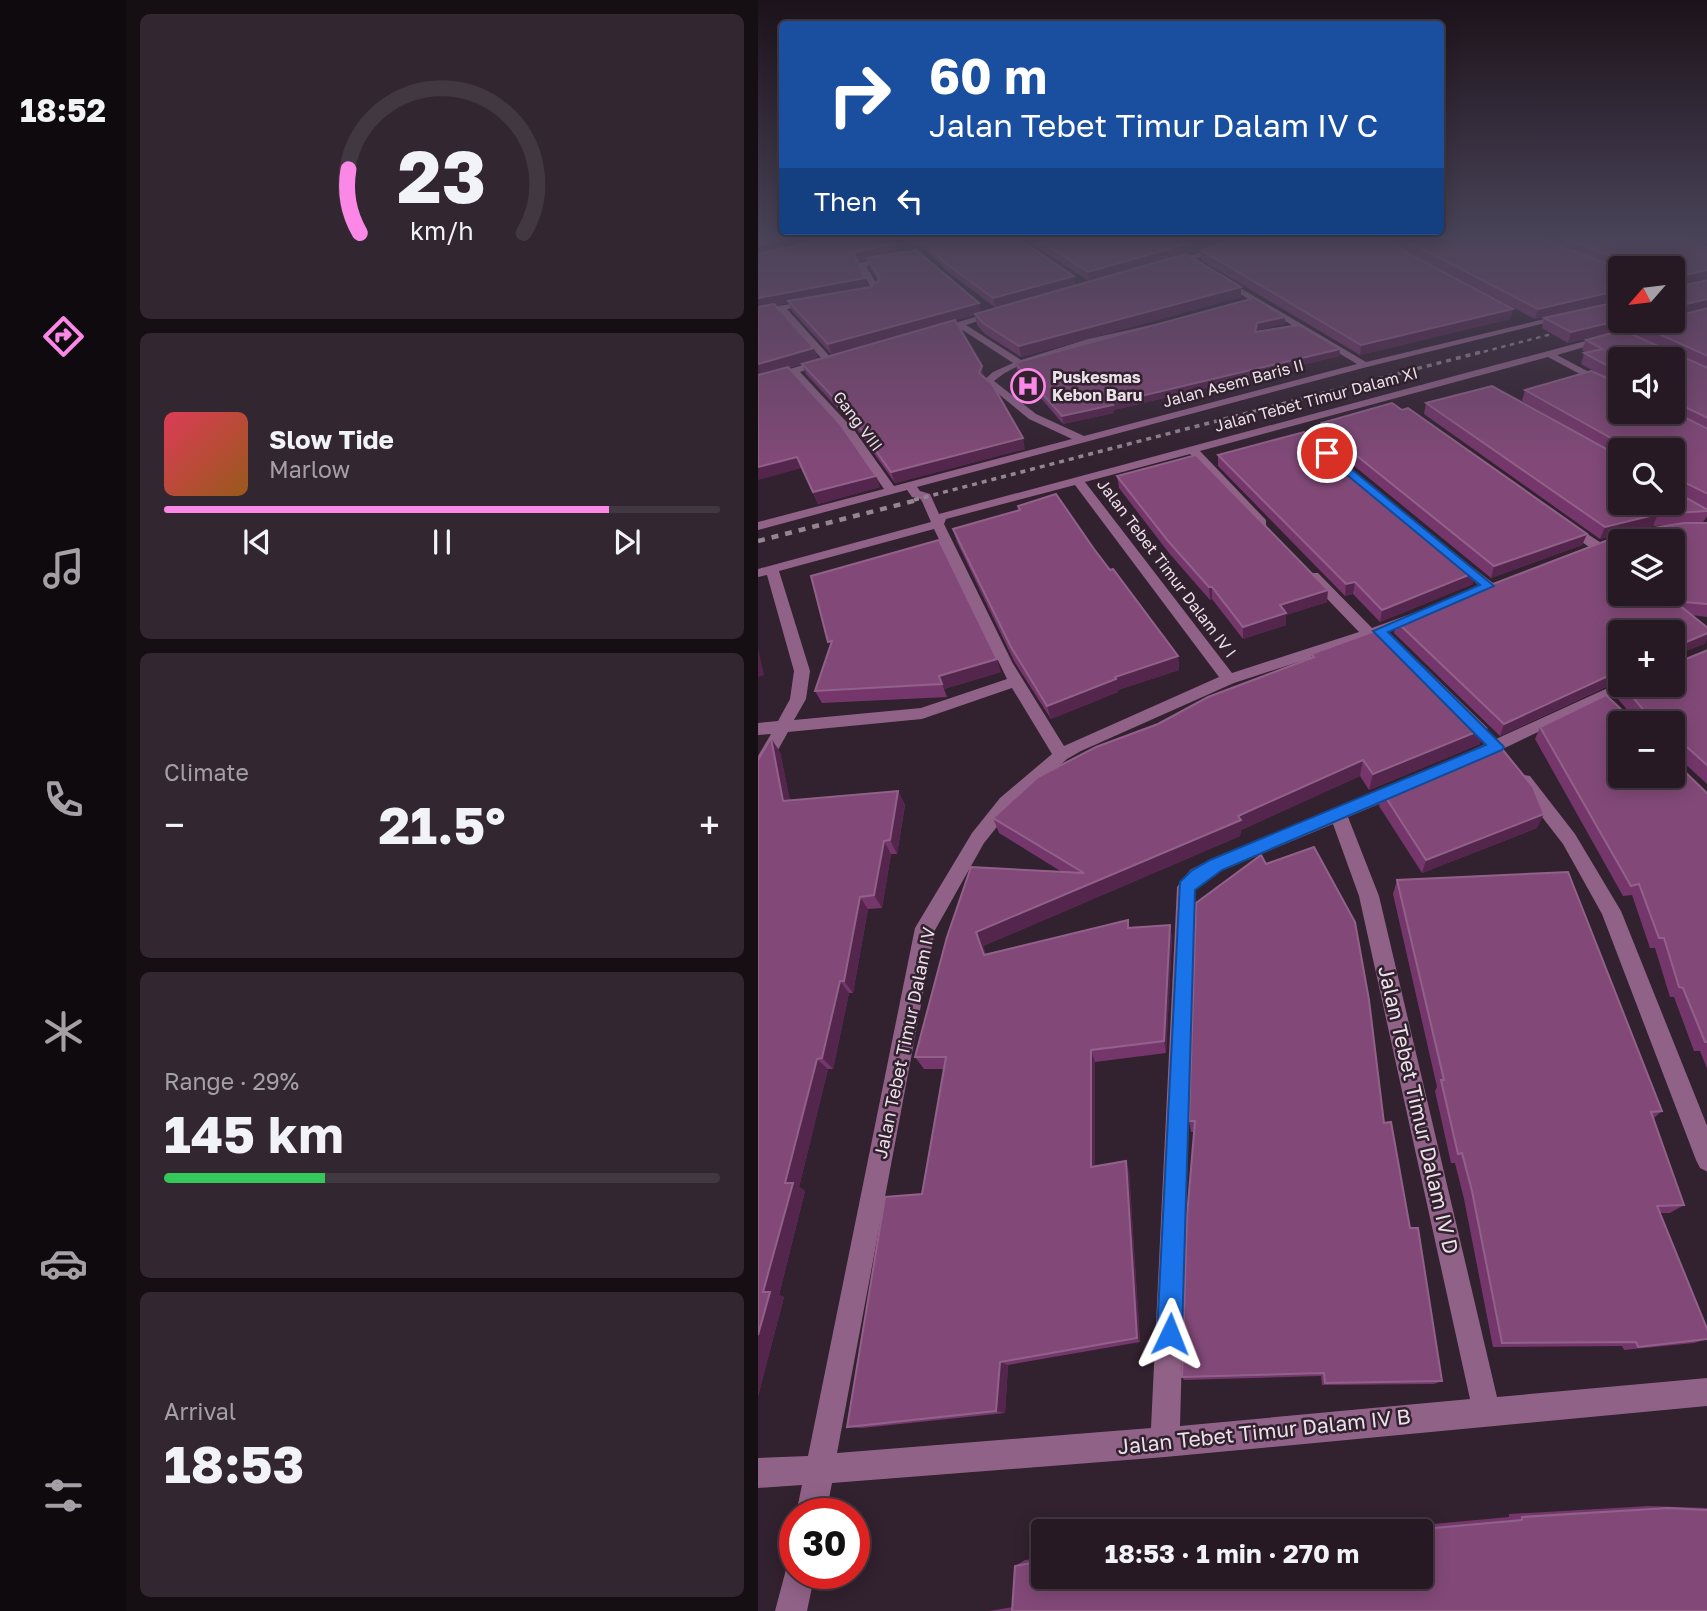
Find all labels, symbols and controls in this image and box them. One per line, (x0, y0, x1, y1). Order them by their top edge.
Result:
text: 60 m (929, 46, 1047, 105)
icon: right (814, 49, 905, 140)
text: 18:52 (20, 91, 106, 129)
text: Jalan Tebet Timur Dalam IV C (929, 106, 1378, 144)
text: 23 (398, 132, 486, 219)
icon: left (891, 182, 929, 220)
text: Then (814, 186, 877, 217)
text: km/h (410, 215, 474, 246)
north arrow (1608, 256, 1686, 332)
map controls (1608, 256, 1685, 788)
icon: directions (39, 312, 88, 361)
button: sound (1608, 347, 1685, 424)
street label: Jalan Asem Baris II (1160, 355, 1306, 411)
street label: Jalan Tebet Timur Dalam XI (1212, 362, 1420, 436)
hospital icon: Puskesmas Kebon Baru (1009, 367, 1047, 405)
place label: Puskesmas Kebon Baru (1052, 367, 1142, 405)
street label: Gang VIII (829, 387, 887, 455)
pin (1297, 423, 1357, 483)
text: Slow Tide (269, 424, 394, 455)
icon: arrive (1308, 434, 1346, 472)
button: search (1608, 438, 1685, 515)
text: Marlow (269, 455, 350, 483)
street label: Jalan Tebet Timur Dalam IV I (1093, 475, 1241, 661)
icon: previous (238, 523, 276, 561)
icon: pause (423, 523, 461, 561)
icon: next (608, 523, 646, 561)
button: layers (1608, 529, 1685, 606)
icon: music (39, 544, 88, 593)
button: + (1608, 620, 1685, 697)
button: − (1608, 711, 1685, 788)
text: Climate (164, 758, 249, 786)
icon: phone (39, 775, 88, 824)
text: 21.5° (378, 793, 506, 855)
text: − (164, 802, 185, 847)
text: + (699, 802, 720, 847)
street label: Jalan Tebet Timur Dalam IV (869, 925, 939, 1161)
street label: Jalan Tebet Timur Dalam IV D (1373, 963, 1465, 1257)
icon: climate (39, 1007, 88, 1056)
text: Range · 29% (164, 1067, 299, 1095)
text: 145 km (164, 1102, 344, 1164)
icon: car (39, 1239, 88, 1288)
position arrow (1133, 1297, 1207, 1371)
text: Arrival (164, 1397, 236, 1425)
street label: Jalan Tebet Timur Dalam IV B (1116, 1403, 1412, 1459)
text: 18:53 (164, 1432, 304, 1494)
icon: filters (39, 1471, 88, 1520)
speed limit sign: 30 (779, 1498, 870, 1589)
text: 18:53 · 1 min · 270 m (1105, 1538, 1359, 1569)

